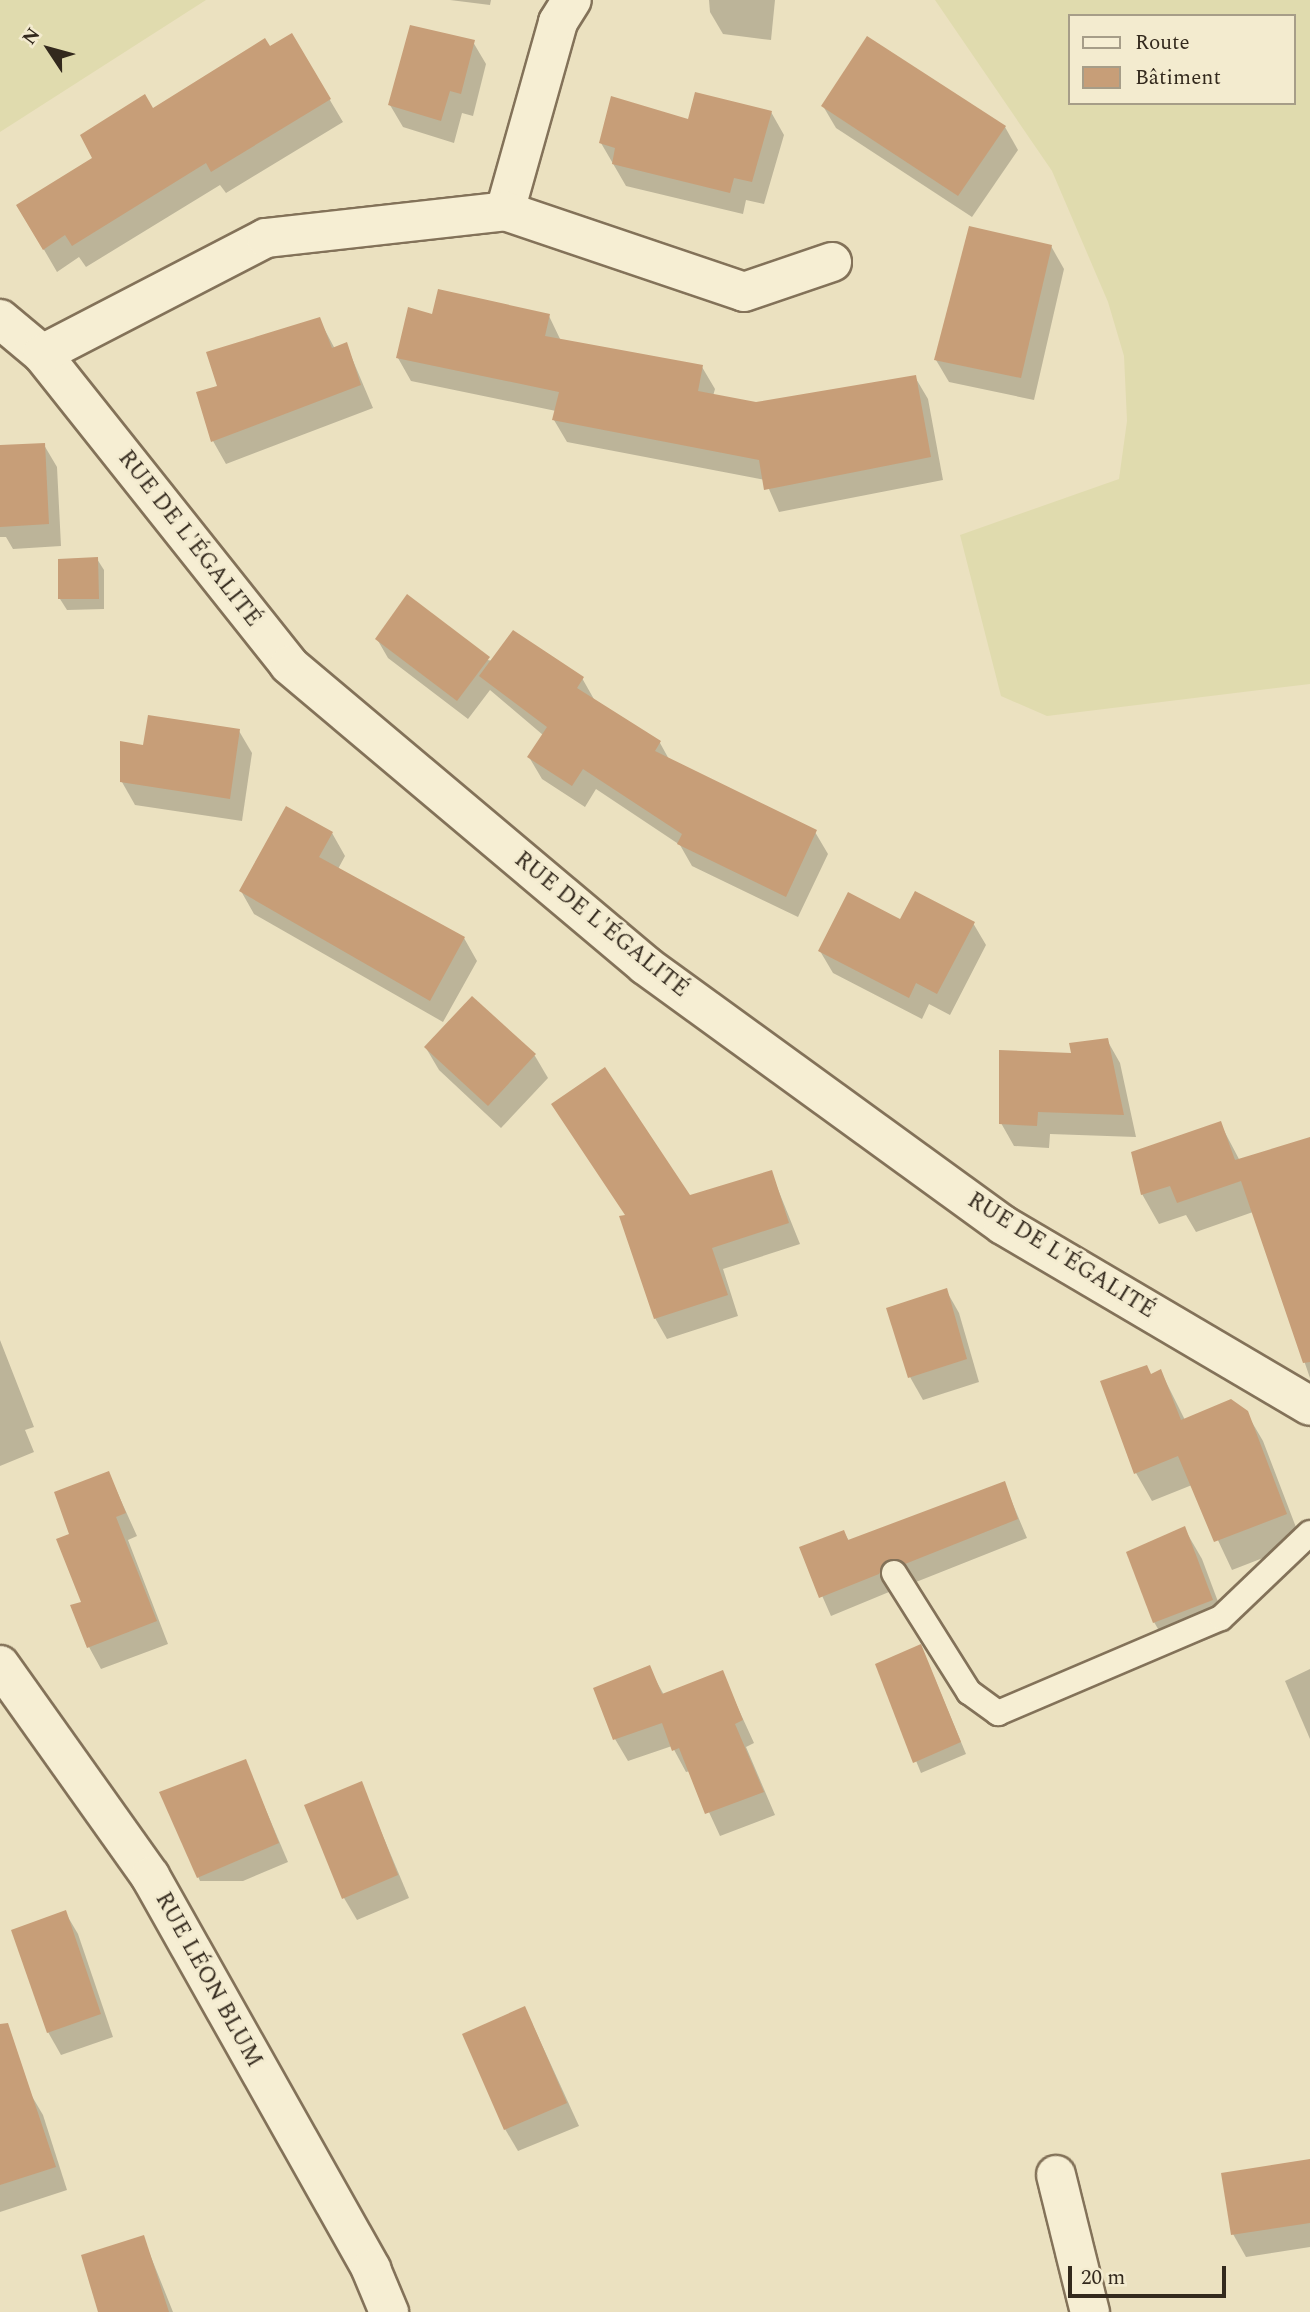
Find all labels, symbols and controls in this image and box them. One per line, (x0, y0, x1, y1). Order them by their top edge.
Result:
north arrow (14, 14, 84, 84)
legend (1068, 14, 1296, 105)
text: N (15, 22, 48, 51)
text: Route (1135, 27, 1190, 59)
text: Bâtiment (1135, 62, 1221, 94)
street label: RUE DE L'ÉGALITÉ (112, 445, 266, 633)
street label: RUE DE L'ÉGALITÉ (508, 846, 694, 1004)
street label: RUE DE L'ÉGALITÉ (962, 1187, 1160, 1325)
street label: RUE LÉON BLUM (148, 1888, 268, 2072)
scale bar (1072, 2252, 1230, 2296)
text: 20 m (1081, 2262, 1125, 2294)

